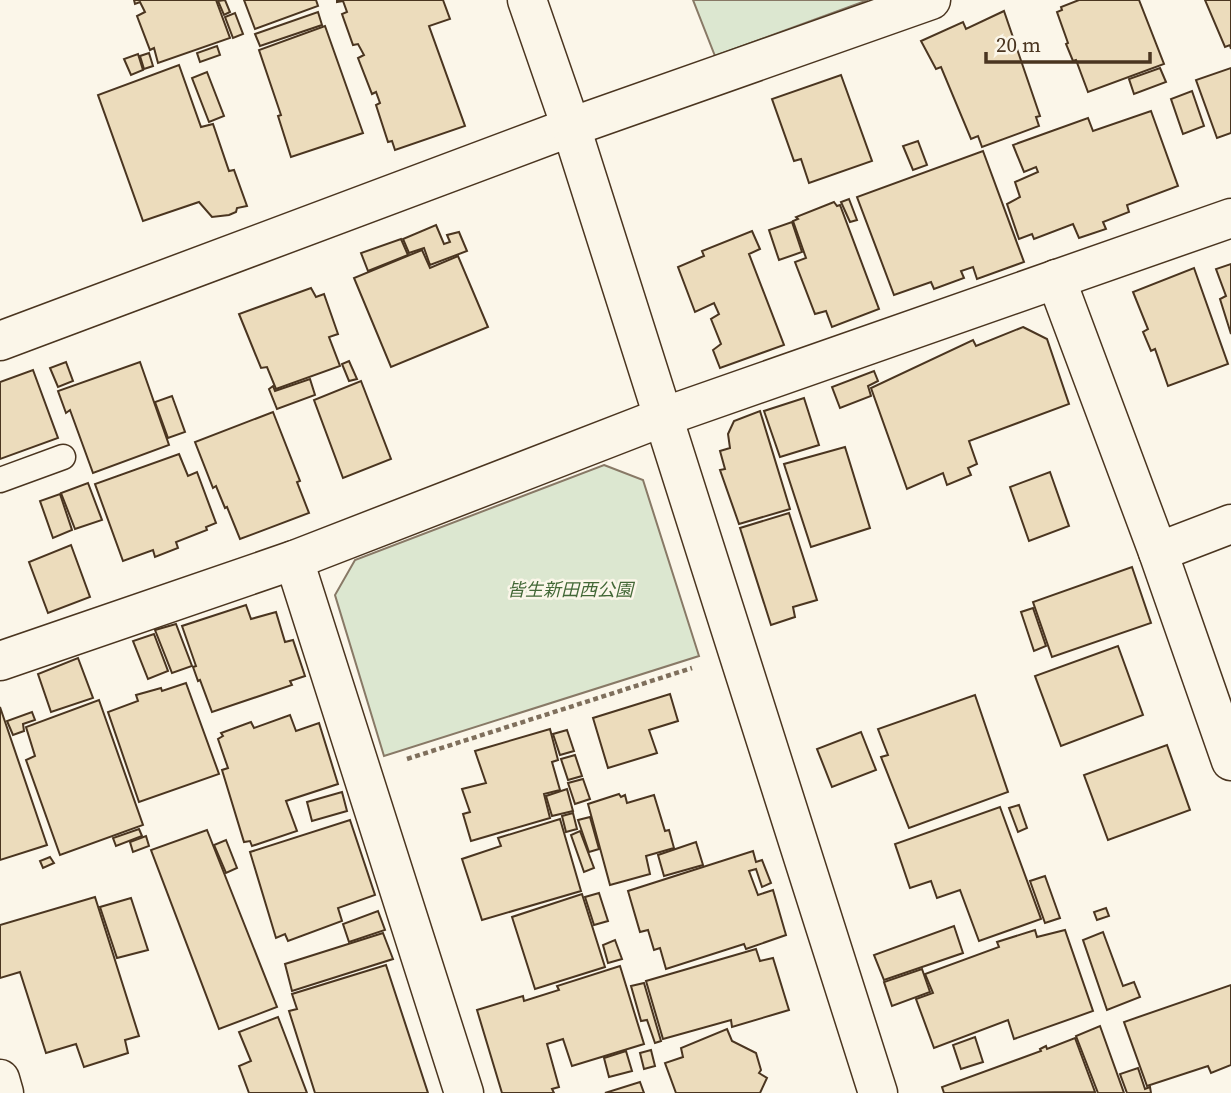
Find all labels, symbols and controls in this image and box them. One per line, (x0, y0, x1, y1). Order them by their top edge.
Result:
scale bar (986, 21, 1150, 65)
text: 20 m (996, 30, 1041, 59)
park label: 皆生新田西公園 (507, 577, 636, 602)

